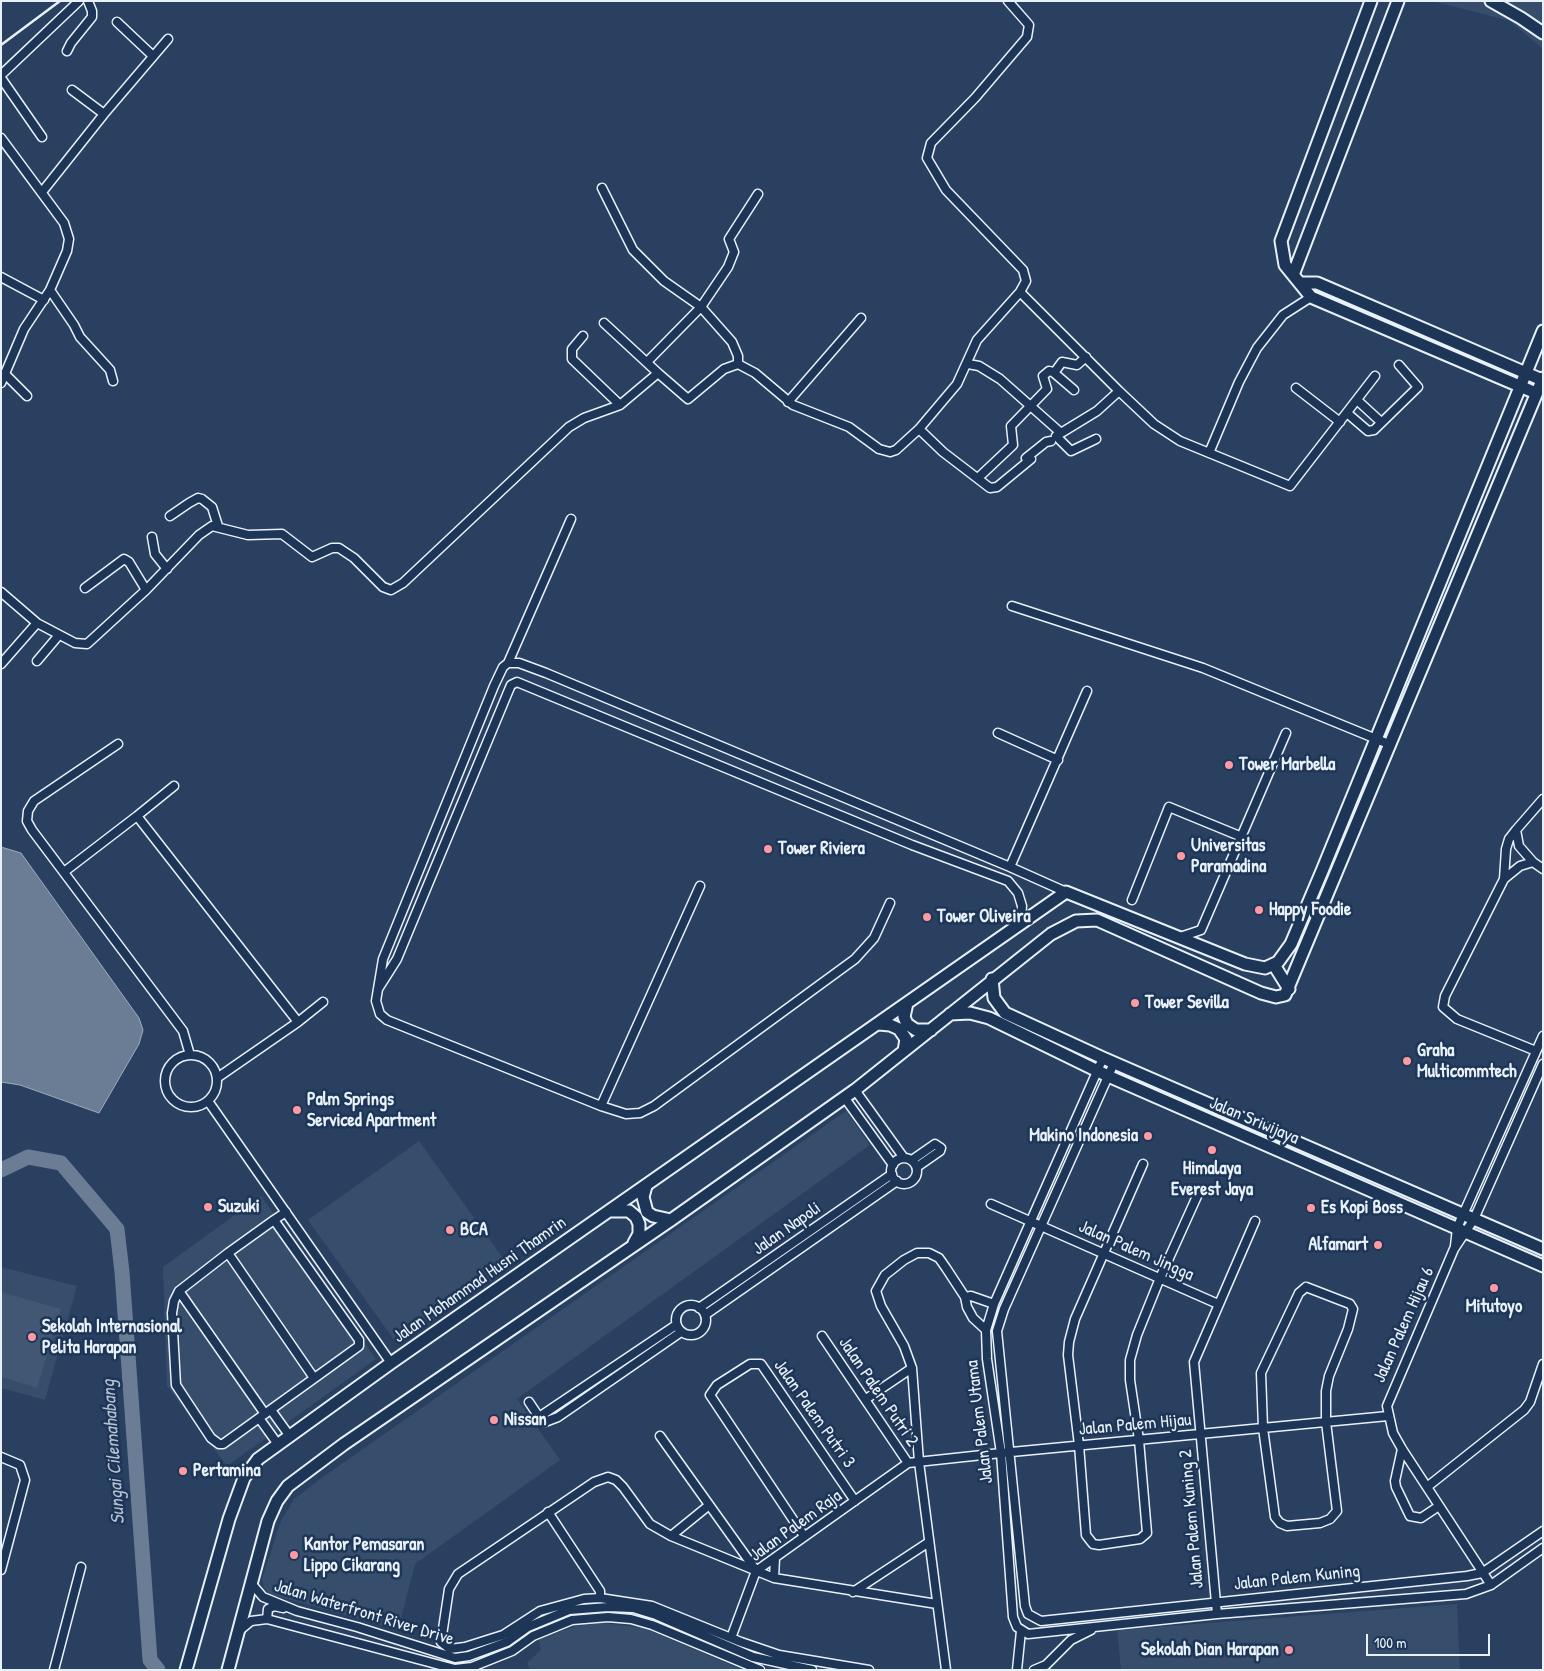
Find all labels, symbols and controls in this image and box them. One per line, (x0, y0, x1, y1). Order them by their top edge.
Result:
place label: Tower Marbella (1239, 754, 1335, 776)
marker: Tower Marbella (1223, 759, 1235, 771)
place label: Universitas Paramadina (1191, 835, 1266, 878)
place label: Tower Riviera (778, 838, 865, 860)
marker: Tower Riviera (762, 843, 774, 855)
marker: Universitas Paramadina (1175, 850, 1187, 862)
place label: Happy Foodie (1269, 899, 1351, 921)
marker: Happy Foodie (1253, 904, 1265, 916)
place label: Tower Oliveira (937, 906, 1030, 928)
marker: Tower Oliveira (921, 911, 933, 923)
place label: Tower Sevilla (1145, 992, 1229, 1014)
marker: Tower Sevilla (1129, 997, 1141, 1009)
place label: Graha Multicommtech (1417, 1040, 1517, 1082)
marker: Graha Multicommtech (1401, 1055, 1413, 1067)
place label: Palm Springs Serviced Apartment (307, 1089, 436, 1132)
street label: Jalan Sriwijaya (1206, 1092, 1302, 1150)
marker: Palm Springs Serviced Apartment (291, 1104, 303, 1116)
place label: Makino Indonesia (1029, 1125, 1138, 1147)
marker: Makino Indonesia (1142, 1130, 1154, 1142)
marker: Himalaya Everest Jaya (1206, 1144, 1218, 1156)
place label: Himalaya Everest Jaya (1171, 1158, 1253, 1200)
place label: Suzuki (218, 1196, 260, 1218)
place label: Es Kopi Boss (1321, 1197, 1403, 1219)
street label: Jalan Napoli (749, 1198, 825, 1260)
marker: Suzuki (202, 1201, 214, 1213)
marker: Es Kopi Boss (1305, 1202, 1317, 1214)
street label: Jalan Mohammad Husni Thamrin (389, 1212, 571, 1348)
street label: Jalan Palem Jingga (1075, 1216, 1197, 1286)
place label: BCA (460, 1219, 488, 1241)
marker: BCA (444, 1224, 456, 1236)
place label: Alfamart (1308, 1234, 1368, 1256)
marker: Alfamart (1372, 1239, 1384, 1251)
street label: Jalan Palem Hijau 6 (1369, 1264, 1439, 1386)
marker: Mitutoyo (1488, 1282, 1500, 1294)
place label: Mitutoyo (1466, 1296, 1522, 1318)
place label: Sekolah Internasional Pelita Harapan (42, 1316, 182, 1358)
marker: Sekolah Internasional Pelita Harapan (26, 1331, 38, 1343)
street label: Jalan Palem Putri 2 (833, 1333, 923, 1451)
street label: Jalan Palem Putri 3 (769, 1356, 859, 1472)
street label: Jalan Palem Utama (962, 1359, 998, 1485)
water label: Sungai Cilemahabang (98, 1379, 130, 1525)
place label: Nissan (504, 1409, 547, 1431)
street label: Jalan Palem Hijau (1078, 1409, 1192, 1441)
marker: Nissan (488, 1414, 500, 1426)
street label: Jalan Palem Kuning 2 (1175, 1449, 1209, 1589)
place label: Pertamina (193, 1460, 260, 1482)
marker: Pertamina (177, 1465, 189, 1477)
street label: Jalan Palem Raja (746, 1485, 846, 1567)
place label: Kantor Pemasaran Lippo Cikarang (304, 1534, 424, 1576)
marker: Kantor Pemasaran Lippo Cikarang (288, 1549, 300, 1561)
street label: Jalan Palem Kuning (1233, 1561, 1361, 1595)
street label: Jalan Waterfront River Drive (271, 1575, 457, 1651)
scale bar (1369, 1624, 1493, 1656)
text: 100 m (1374, 1632, 1407, 1653)
place label: Sekolah Dian Harapan (1141, 1639, 1279, 1661)
marker: Sekolah Dian Harapan (1283, 1644, 1295, 1656)

